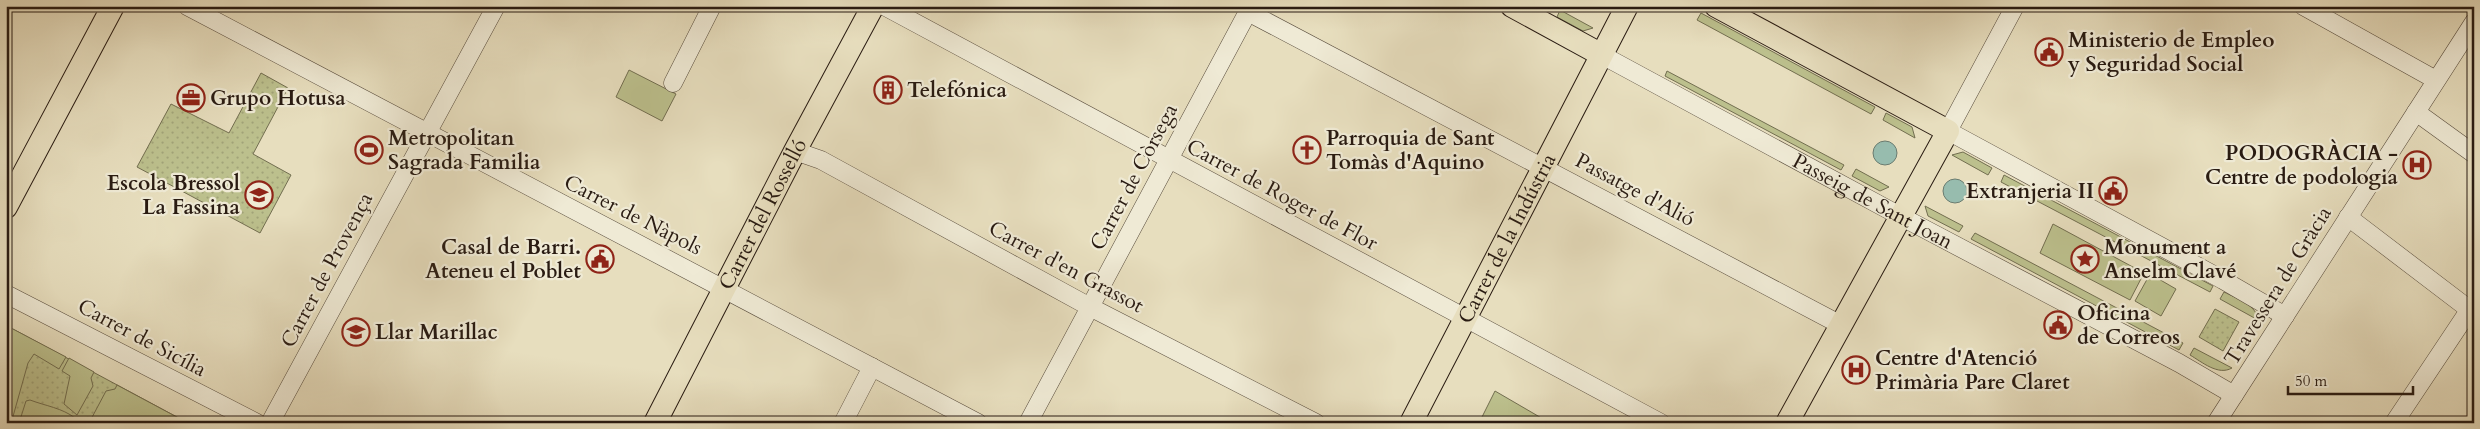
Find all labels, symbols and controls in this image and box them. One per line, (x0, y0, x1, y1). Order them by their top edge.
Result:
place label: Ministerio de Empleo y Seguridad Social (2067, 26, 2275, 79)
public building icon: Ministerio de Empleo y Seguridad Social (2034, 37, 2064, 67)
building icon: Telefónica (873, 75, 903, 105)
place label: Telefónica (907, 76, 1007, 105)
office icon: Grupo Hotusa (176, 83, 206, 113)
place label: Grupo Hotusa (210, 84, 346, 113)
street label: Carrer de Còrsega (1083, 99, 1185, 255)
place label: Metropolitan Sagrada Familia (388, 124, 541, 177)
place label: Parroquia de Sant Tomàs d'Aquino (1326, 124, 1495, 177)
street label: Carrer de Roger de Flor (1181, 132, 1383, 258)
street label: Carrer del Rosselló (712, 133, 814, 295)
sports icon: Metropolitan Sagrada Familia (354, 135, 384, 165)
church icon: Parroquia de Sant Tomàs d'Aquino (1292, 135, 1322, 165)
place label: PODOGRÀCIA - Centre de podologia (2205, 139, 2399, 192)
street label: Passatge d'Alió (1570, 146, 1700, 234)
street label: Passeig de Sant Joan (1788, 146, 1958, 256)
street label: Carrer de la Indústria (1451, 148, 1563, 328)
hospital icon: PODOGRÀCIA - Centre de podologia (2402, 150, 2432, 180)
street label: Carrer de Nàpols (559, 168, 707, 262)
place label: Escola Bressol La Fassina (107, 169, 241, 222)
public building icon: Extranjeria II (2098, 176, 2128, 206)
place label: Extranjeria II (1966, 177, 2094, 206)
school or university icon: Escola Bressol La Fassina (244, 180, 274, 210)
street label: Carrer de Provença (274, 187, 380, 353)
street label: Travessera de Gràcia (2217, 201, 2339, 371)
street label: Carrer d'en Grassot (983, 214, 1149, 320)
place label: Casal de Barri. Ateneu el Poblet (425, 233, 582, 286)
place label: Monument a Anselm Clavé (2104, 233, 2237, 286)
public building icon: Casal de Barri. Ateneu el Poblet (585, 244, 615, 274)
place icon: Monument a Anselm Clavé (2070, 244, 2100, 274)
street label: Carrer de Sicília (73, 292, 211, 384)
place label: Oficina de Correos (2077, 299, 2180, 352)
public building icon: Oficina de Correos (2043, 310, 2073, 340)
school or university icon: Llar Marillac (341, 317, 371, 347)
place label: Llar Marillac (375, 318, 498, 347)
place label: Centre d'Atenció Primària Pare Claret (1875, 344, 2070, 397)
hospital icon: Centre d'Atenció Primària Pare Claret (1841, 355, 1871, 385)
scale bar (2288, 364, 2412, 396)
text: 50 m (2295, 371, 2327, 391)

